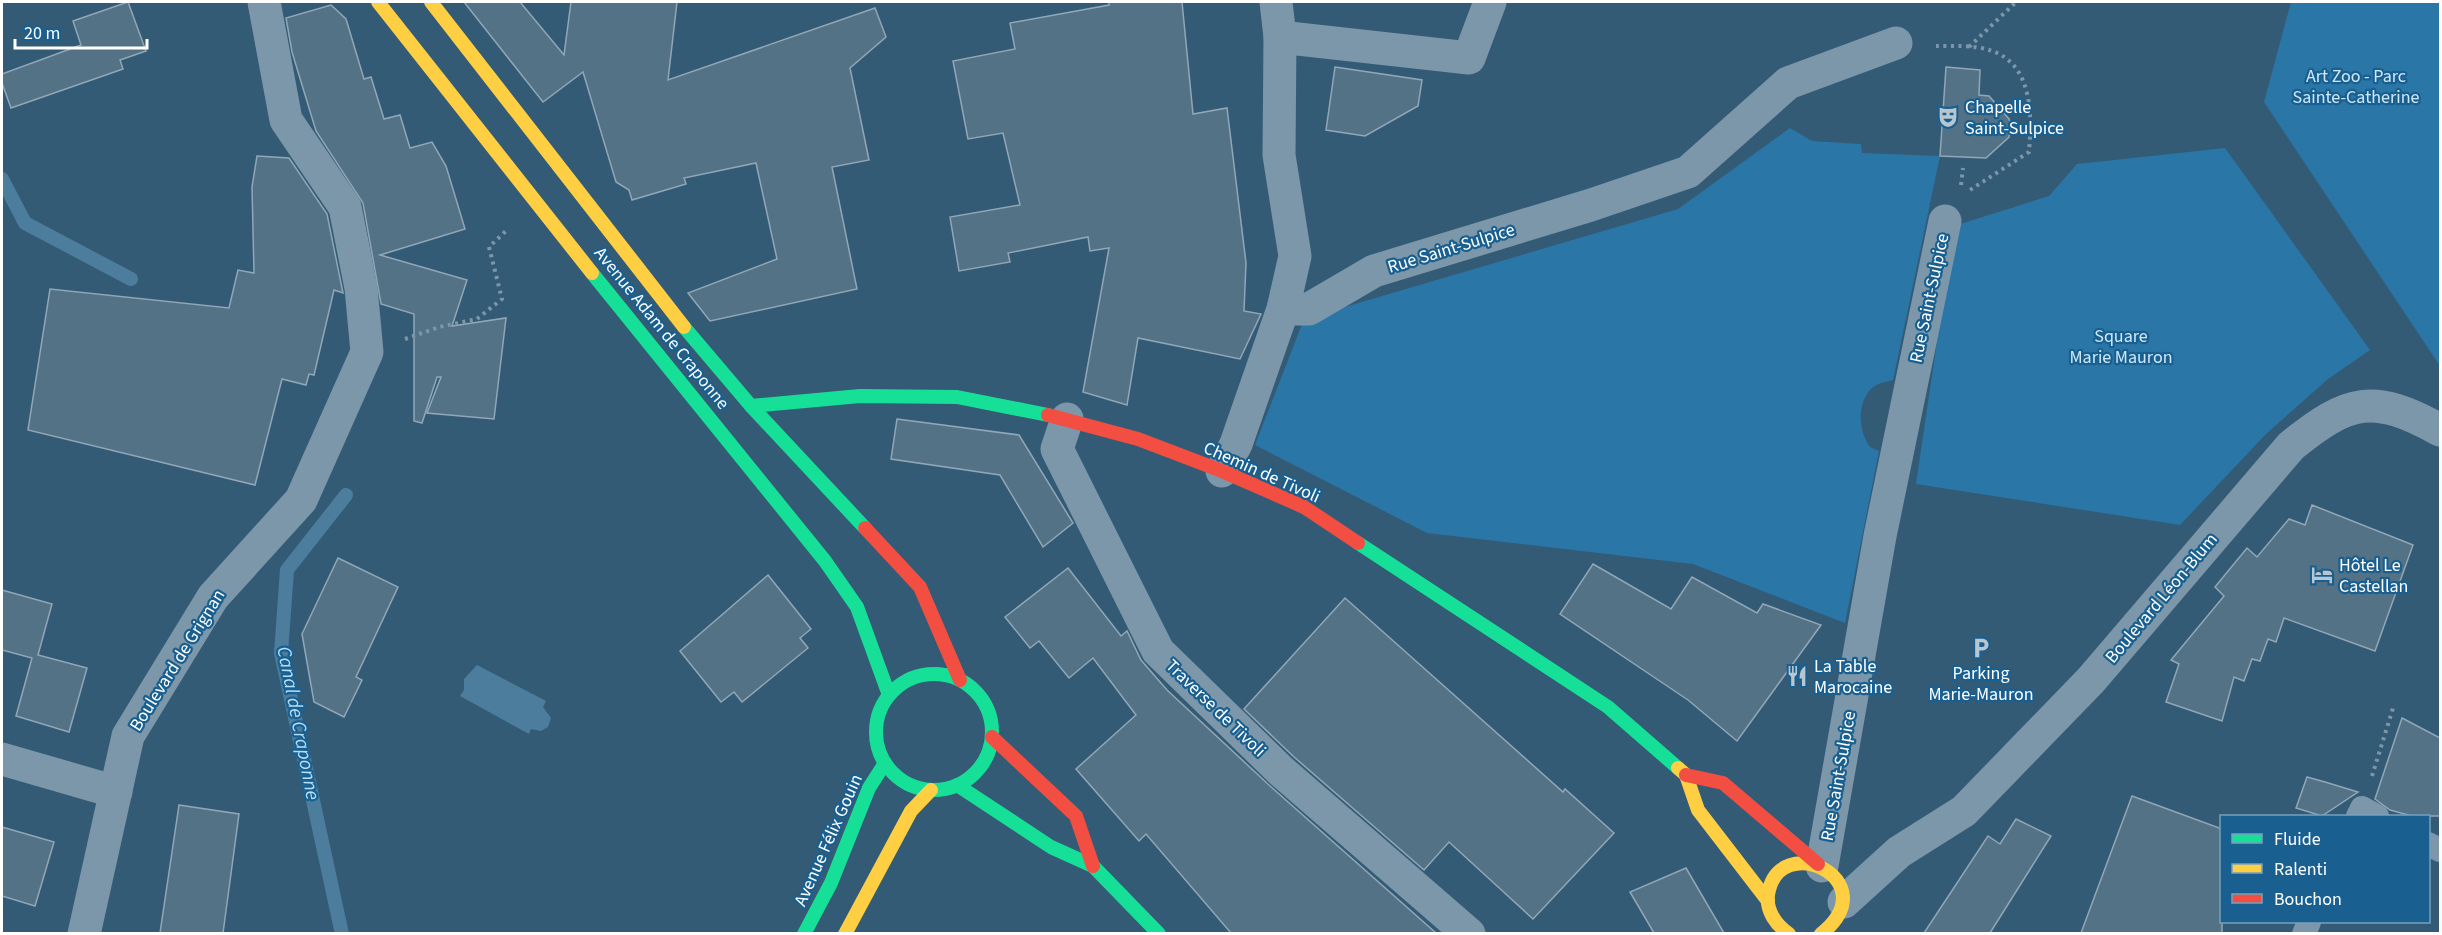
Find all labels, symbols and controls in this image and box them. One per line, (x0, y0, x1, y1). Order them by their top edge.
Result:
scale bar (15, 12, 147, 50)
text: 20 m (24, 21, 60, 46)
park label: Art Zoo - Parc Sainte-Catherine (2293, 64, 2419, 110)
place label: Chapelle Saint-Sulpice (1965, 95, 2064, 141)
theatre icon: Chapelle Saint-Sulpice (1936, 105, 1960, 129)
street label: Rue Saint-Sulpice (1385, 217, 1518, 280)
street label: Rue Saint-Sulpice (1904, 231, 1955, 365)
street label: Avenue Adam de Craponne (588, 242, 735, 415)
park label: Square Marie Mauron (2070, 324, 2172, 370)
street label: Chemin de Tivoli (1199, 436, 1324, 509)
street label: Boulevard Léon-Blum (2099, 528, 2223, 669)
place label: Hôtel Le Castellan (2339, 553, 2408, 599)
hotel icon: Hôtel Le Castellan (2310, 563, 2334, 587)
street label: Boulevard de Grignan (124, 585, 231, 736)
parking icon: Parking Marie-Mauron (1969, 636, 1993, 660)
water label: Canal de Craponne (269, 644, 327, 802)
street label: Traverse de Tivoli (1160, 654, 1271, 763)
place label: La Table Marocaine (1814, 654, 1892, 700)
place label: Parking Marie-Mauron (1928, 661, 2034, 707)
restaurant icon: La Table Marocaine (1785, 664, 1809, 688)
street label: Rue Saint-Sulpice (1815, 709, 1862, 843)
street label: Avenue Félix Gouin (788, 770, 869, 910)
legend (2220, 815, 2430, 923)
text: Fluide (2274, 827, 2321, 852)
text: Ralenti (2274, 857, 2327, 882)
text: Bouchon (2274, 887, 2342, 912)

